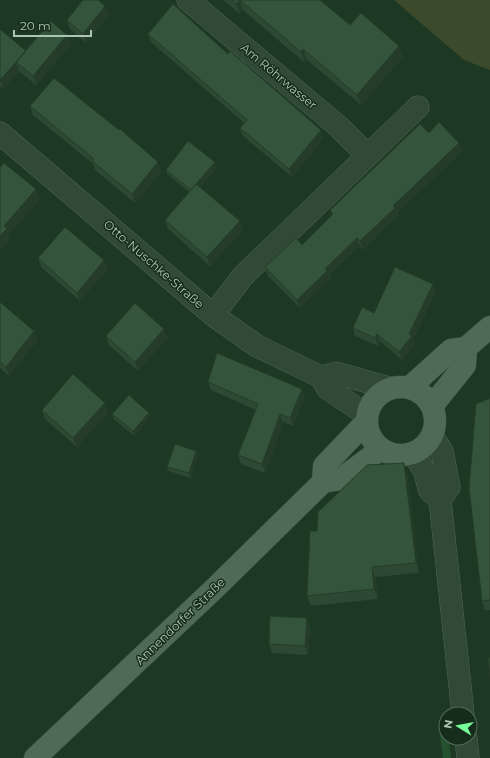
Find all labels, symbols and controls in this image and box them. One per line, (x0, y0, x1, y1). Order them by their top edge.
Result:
scale bar (14, 12, 91, 38)
text: 20 m (20, 18, 51, 33)
street label: Am Röhrwasser (238, 40, 320, 112)
street label: Otto-Nuschke-Straße (101, 216, 207, 312)
street label: Annendorfer Straße (132, 574, 228, 668)
north arrow (438, 706, 478, 746)
text: N (440, 718, 456, 730)

